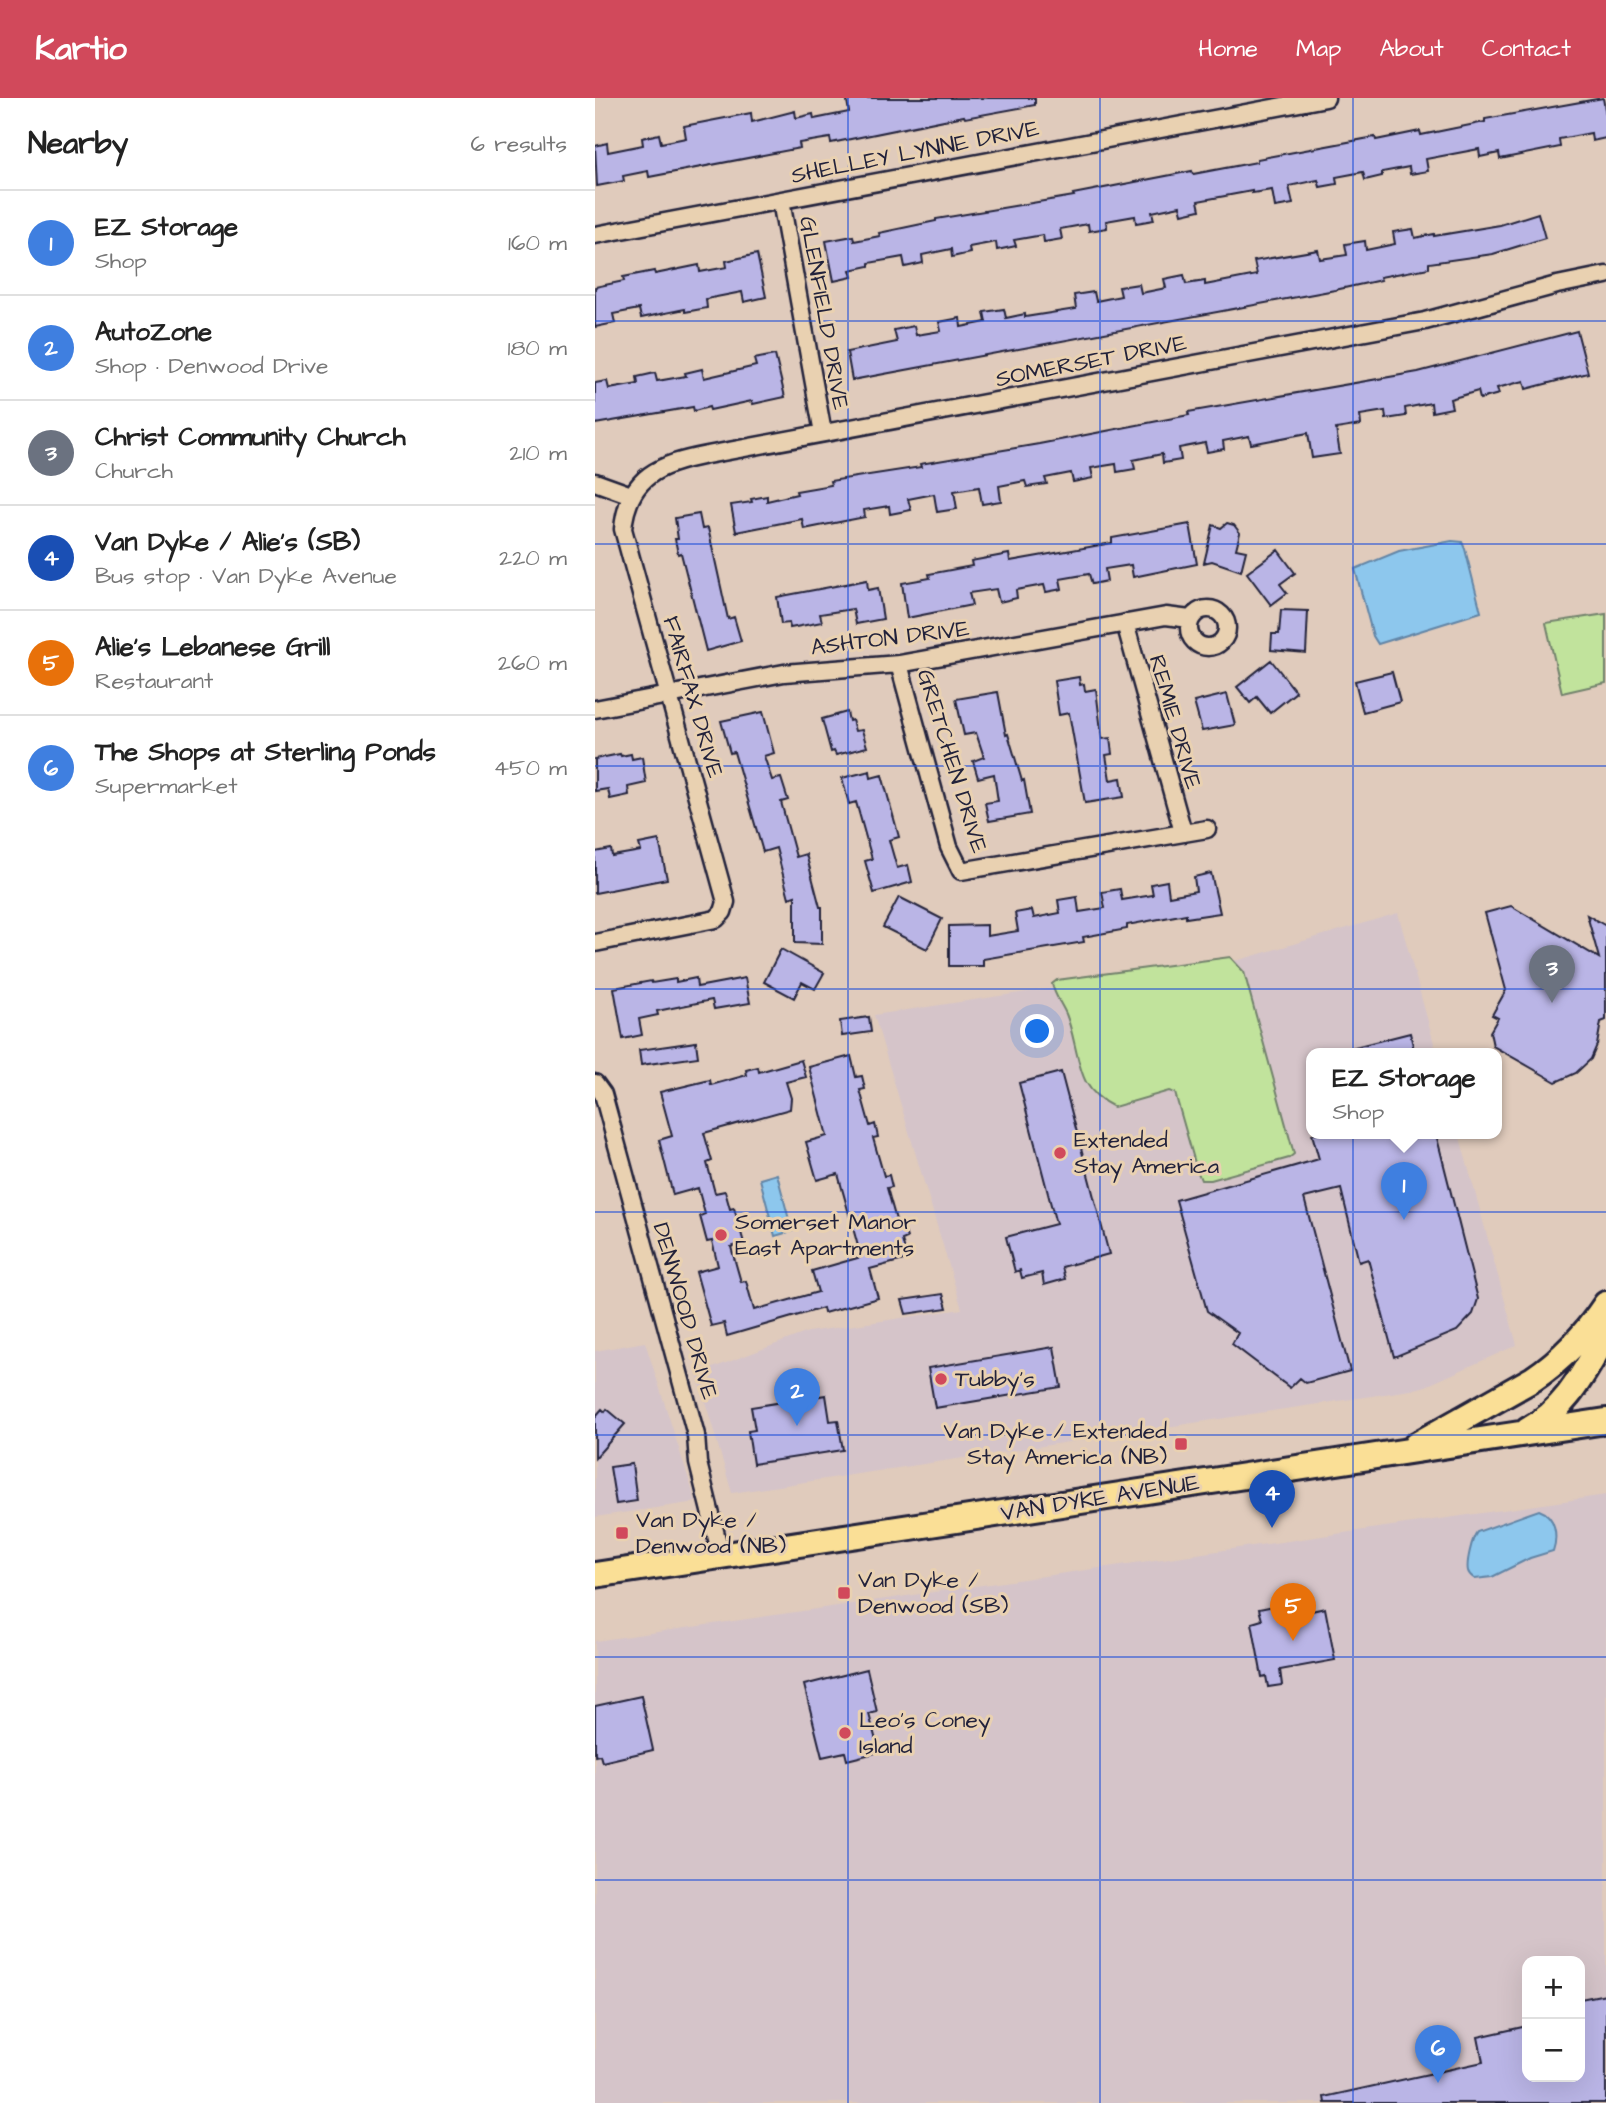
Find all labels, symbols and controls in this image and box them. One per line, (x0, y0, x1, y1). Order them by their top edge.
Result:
text: Kartio (35, 26, 127, 72)
text: Home (1198, 32, 1258, 66)
text: Map (1296, 32, 1341, 66)
text: About (1379, 32, 1444, 66)
text: Contact (1482, 32, 1571, 66)
street label: SHELLEY LYNNE DRIVE (788, 112, 1042, 192)
text: Nearby (28, 123, 128, 165)
text: 6 results (471, 128, 567, 160)
text: EZ Storage (95, 209, 238, 245)
street label: GLENFIELD DRIVE (791, 214, 857, 413)
text: 1 (50, 227, 52, 259)
text: 160 m (508, 227, 567, 259)
text: Shop (95, 245, 147, 277)
text: AutoZone (95, 314, 212, 350)
street label: SOMERSET DRIVE (993, 327, 1190, 395)
text: 2 (44, 332, 58, 364)
text: 180 m (508, 332, 567, 364)
text: Shop · Denwood Drive (95, 350, 328, 382)
text: Christ Community Church (95, 419, 406, 455)
text: 3 (45, 437, 57, 469)
text: 210 m (509, 437, 567, 469)
text: Church (95, 455, 173, 487)
text: Van Dyke / Alie's (SB) (95, 524, 360, 560)
text: 4 (43, 542, 59, 574)
text: 220 m (499, 542, 567, 574)
text: Bus stop · Van Dyke Avenue (95, 560, 397, 592)
street label: FAIRFAX DRIVE (655, 612, 732, 782)
street label: ASHTON DRIVE (809, 612, 972, 664)
text: Alie's Lebanese Grill (95, 629, 330, 665)
text: 5 (43, 647, 59, 679)
text: 260 m (498, 647, 567, 679)
street label: REMIE DRIVE (1141, 651, 1210, 793)
text: Restaurant (95, 665, 213, 697)
street label: GRETCHEN DRIVE (909, 665, 995, 857)
text: The Shops at Sterling Ponds (95, 734, 436, 770)
text: 6 (44, 752, 58, 784)
text: 450 m (493, 752, 567, 784)
text: Supermarket (95, 770, 238, 802)
pin: 3 (1529, 945, 1575, 1003)
your location (1020, 1014, 1054, 1048)
popup (1306, 1048, 1502, 1139)
text: EZ Storage (1332, 1060, 1476, 1096)
text: Shop (1332, 1096, 1384, 1128)
place label: Extended Stay America (1074, 1124, 1219, 1183)
marker: Extended Stay America (1052, 1145, 1068, 1161)
pin: 1 (1381, 1162, 1427, 1220)
place label: Somerset Manor East Apartments (735, 1206, 916, 1264)
street label: DENWOOD DRIVE (644, 1219, 726, 1403)
marker: Somerset Manor East Apartments (713, 1227, 729, 1243)
place label: Tubby's (955, 1363, 1035, 1396)
pin: 2 (774, 1368, 820, 1426)
marker: Tubby's (933, 1371, 949, 1387)
place label: Van Dyke / Extended Stay America (NB) (943, 1415, 1167, 1474)
marker: Van Dyke / Extended Stay America (NB) (1173, 1436, 1189, 1452)
street label: VAN DYKE AVENUE (999, 1466, 1202, 1529)
pin: 4 (1249, 1470, 1295, 1528)
place label: Van Dyke / Denwood (NB) (636, 1504, 786, 1562)
marker: Van Dyke / Denwood (NB) (614, 1525, 630, 1541)
place label: Van Dyke / Denwood (SB) (858, 1564, 1008, 1622)
pin: 5 (1270, 1583, 1316, 1641)
marker: Van Dyke / Denwood (SB) (836, 1585, 852, 1601)
place label: Leo's Coney Island (859, 1704, 991, 1762)
marker: Leo's Coney Island (837, 1725, 853, 1741)
map controls (1522, 1956, 1585, 2082)
button: + (1522, 1956, 1585, 2019)
button: − (1522, 2019, 1585, 2082)
pin: 6 (1415, 2025, 1461, 2083)

